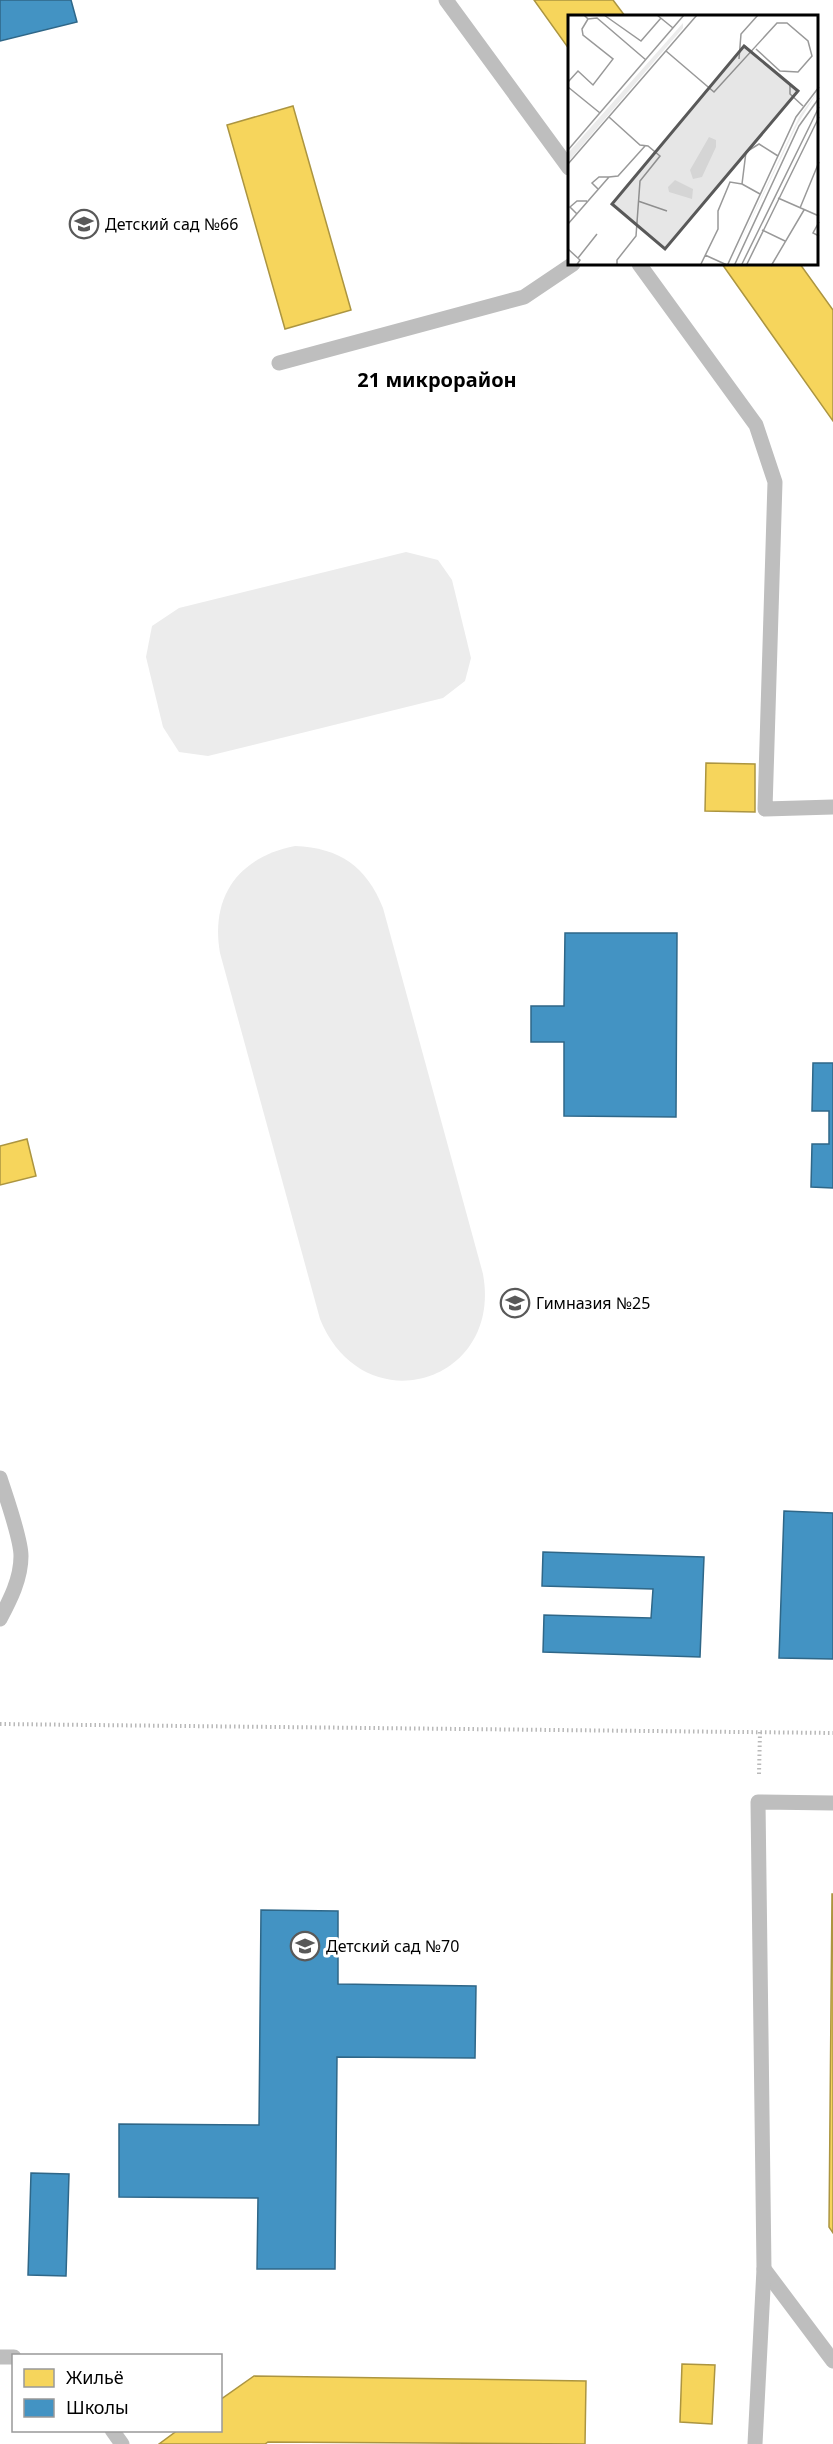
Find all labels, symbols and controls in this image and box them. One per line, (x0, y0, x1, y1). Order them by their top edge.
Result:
inset map (568, 15, 818, 266)
school or university icon: Детский сад №66 (68, 208, 100, 240)
place label: Детский сад №66 (105, 213, 238, 235)
district label: 21 микрорайон (357, 366, 517, 393)
school or university icon: Гимназия №25 (499, 1287, 531, 1319)
place label: Гимназия №25 (536, 1292, 650, 1314)
school or university icon: Детский сад №70 (289, 1930, 321, 1962)
place label: Детский сад №70 (326, 1935, 459, 1957)
legend (12, 2354, 222, 2432)
text: Жильё (66, 2365, 124, 2389)
text: Школы (66, 2395, 129, 2419)

